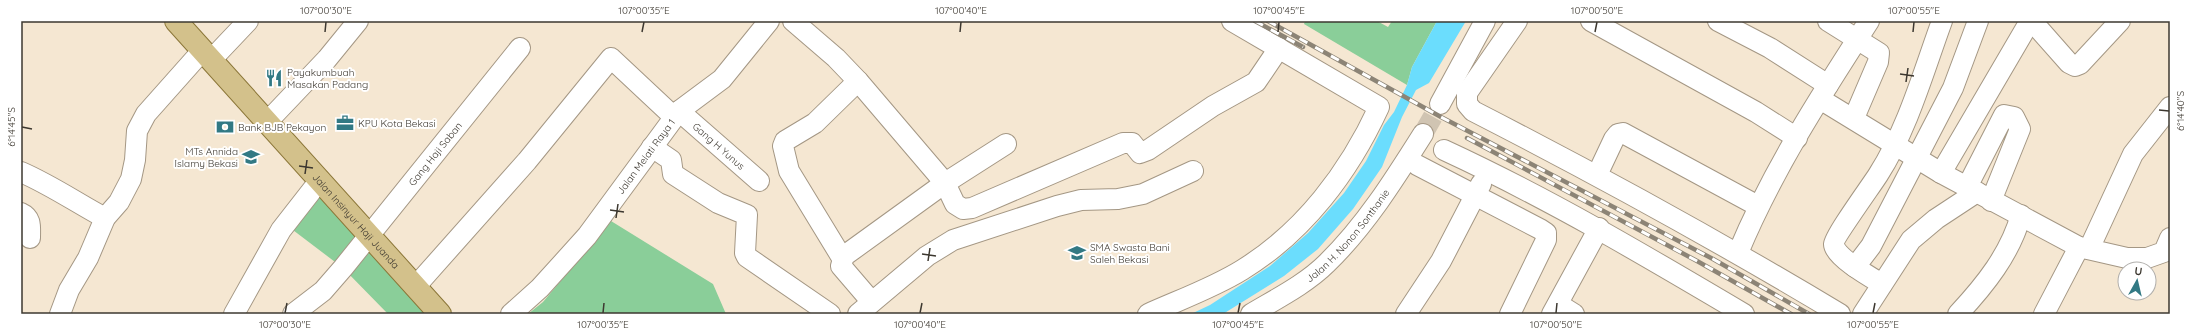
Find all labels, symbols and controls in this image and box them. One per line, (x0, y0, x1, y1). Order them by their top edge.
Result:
text: 107°00'30"E (300, 4, 352, 17)
text: 107°00'35"E (618, 4, 670, 17)
text: 107°00'40"E (935, 4, 987, 17)
text: 107°00'45"E (1253, 4, 1305, 17)
text: 107°00'50"E (1571, 4, 1623, 17)
text: 107°00'55"E (1888, 4, 1940, 17)
place label: Payakumbuah Masakan Padang (287, 66, 368, 91)
restaurant icon: Payakumbuah Masakan Padang (264, 68, 284, 88)
text: 6°14'40"S (2174, 91, 2187, 131)
text: 6°14'45"S (5, 107, 18, 147)
office icon: KPU Kota Bekasi (335, 113, 355, 133)
street label: Jalan Melati Raya 1 (614, 116, 678, 197)
bank icon: Bank BJB Pekayon (215, 117, 235, 137)
place label: KPU Kota Bekasi (358, 117, 436, 130)
street label: Gang Haji Saban (405, 119, 465, 188)
street label: Gang H Yunus (690, 120, 748, 172)
place label: Bank BJB Pekayon (238, 121, 326, 134)
place label: MTs Annida Islamy Bekasi (175, 145, 238, 170)
school or university icon: MTs Annida Islamy Bekasi (241, 147, 261, 167)
street label: Jalan Insinyur Haji Juanda (310, 171, 402, 271)
street label: Jalan H. Nonon Sonthanie (1303, 186, 1392, 285)
place label: SMA Swasta Bani Saleh Bekasi (1090, 241, 1170, 266)
school or university icon: SMA Swasta Bani Saleh Bekasi (1067, 243, 1087, 263)
north arrow (2117, 261, 2157, 301)
text: U (2134, 264, 2143, 279)
text: 107°00'30"E (259, 318, 311, 331)
text: 107°00'35"E (577, 318, 629, 331)
text: 107°00'40"E (894, 318, 946, 331)
text: 107°00'45"E (1212, 318, 1264, 331)
text: 107°00'50"E (1530, 318, 1582, 331)
text: 107°00'55"E (1847, 318, 1899, 331)

